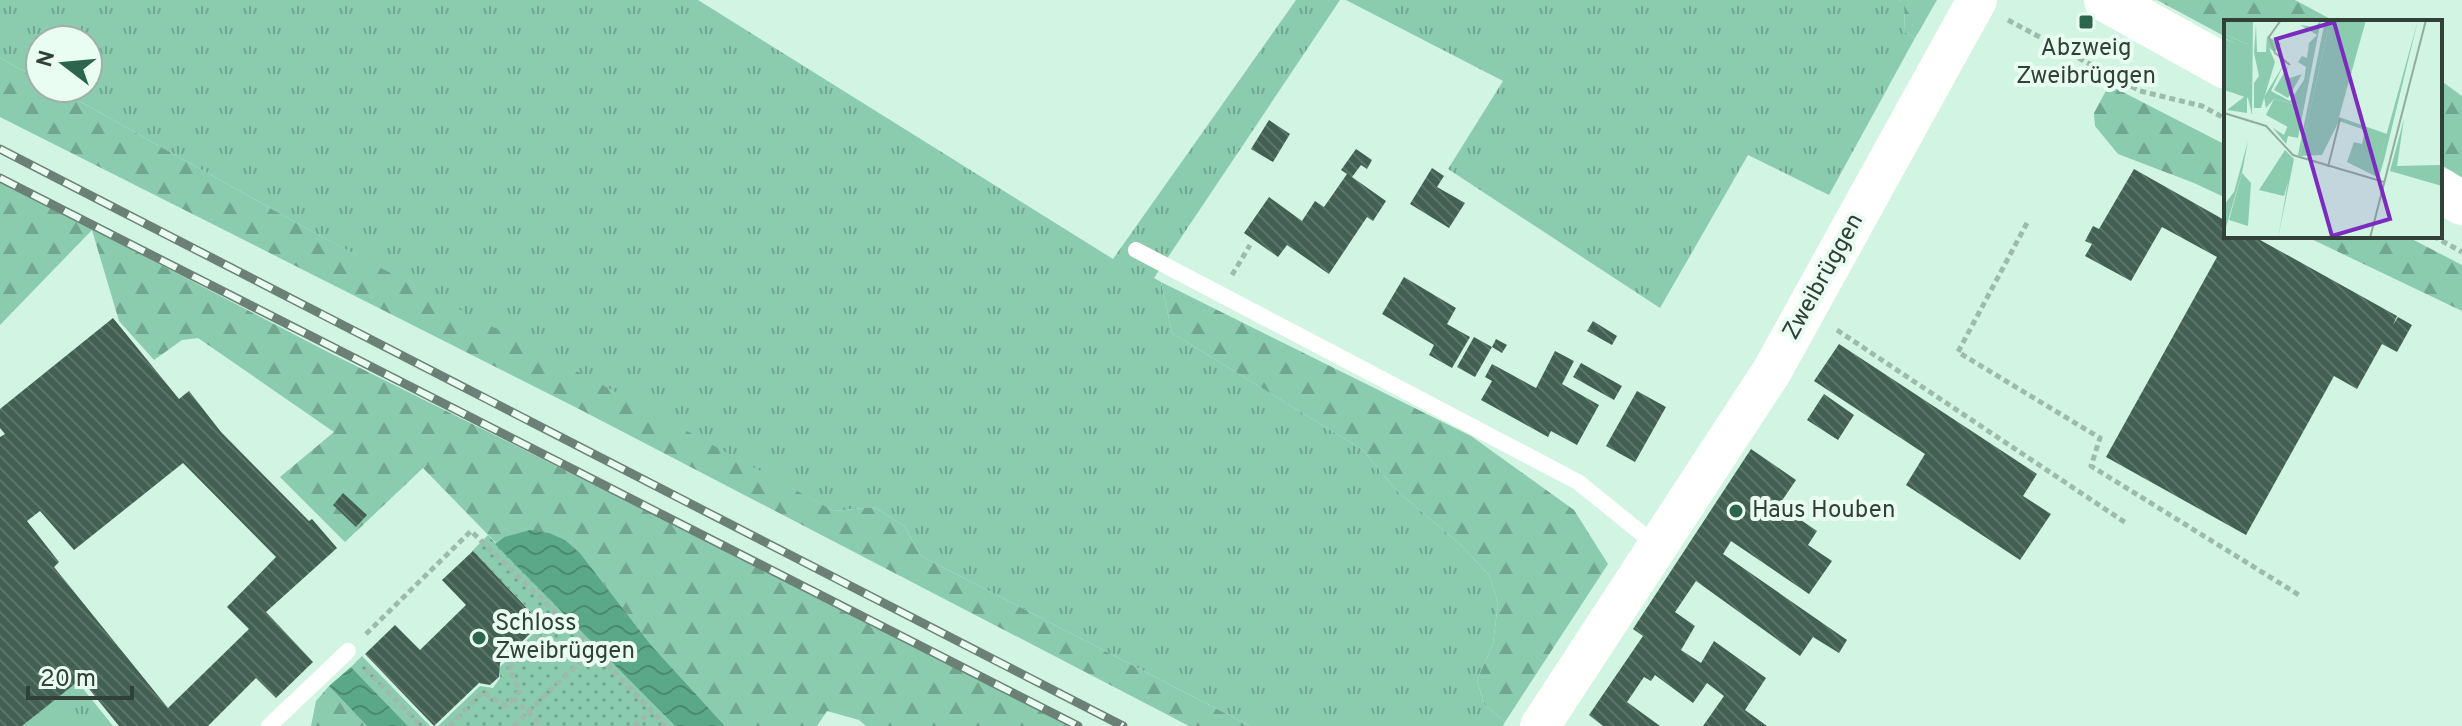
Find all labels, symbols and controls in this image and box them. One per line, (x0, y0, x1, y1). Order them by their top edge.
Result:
marker: Abzweig Zweibrüggen (2077, 13, 2095, 31)
inset map (2224, 20, 2442, 238)
north arrow (24, 24, 104, 104)
place label: Abzweig Zweibrüggen (2016, 34, 2156, 92)
text: N (32, 48, 62, 70)
street label: Zweibrüggen (1777, 209, 1871, 345)
place label: Haus Houben (1752, 496, 1895, 526)
marker: Haus Houben (1727, 502, 1745, 520)
place label: Schloss Zweibrüggen (495, 609, 635, 667)
marker: Schloss Zweibrüggen (470, 629, 488, 647)
scale bar (28, 650, 132, 700)
text: 20 m (40, 665, 96, 695)

